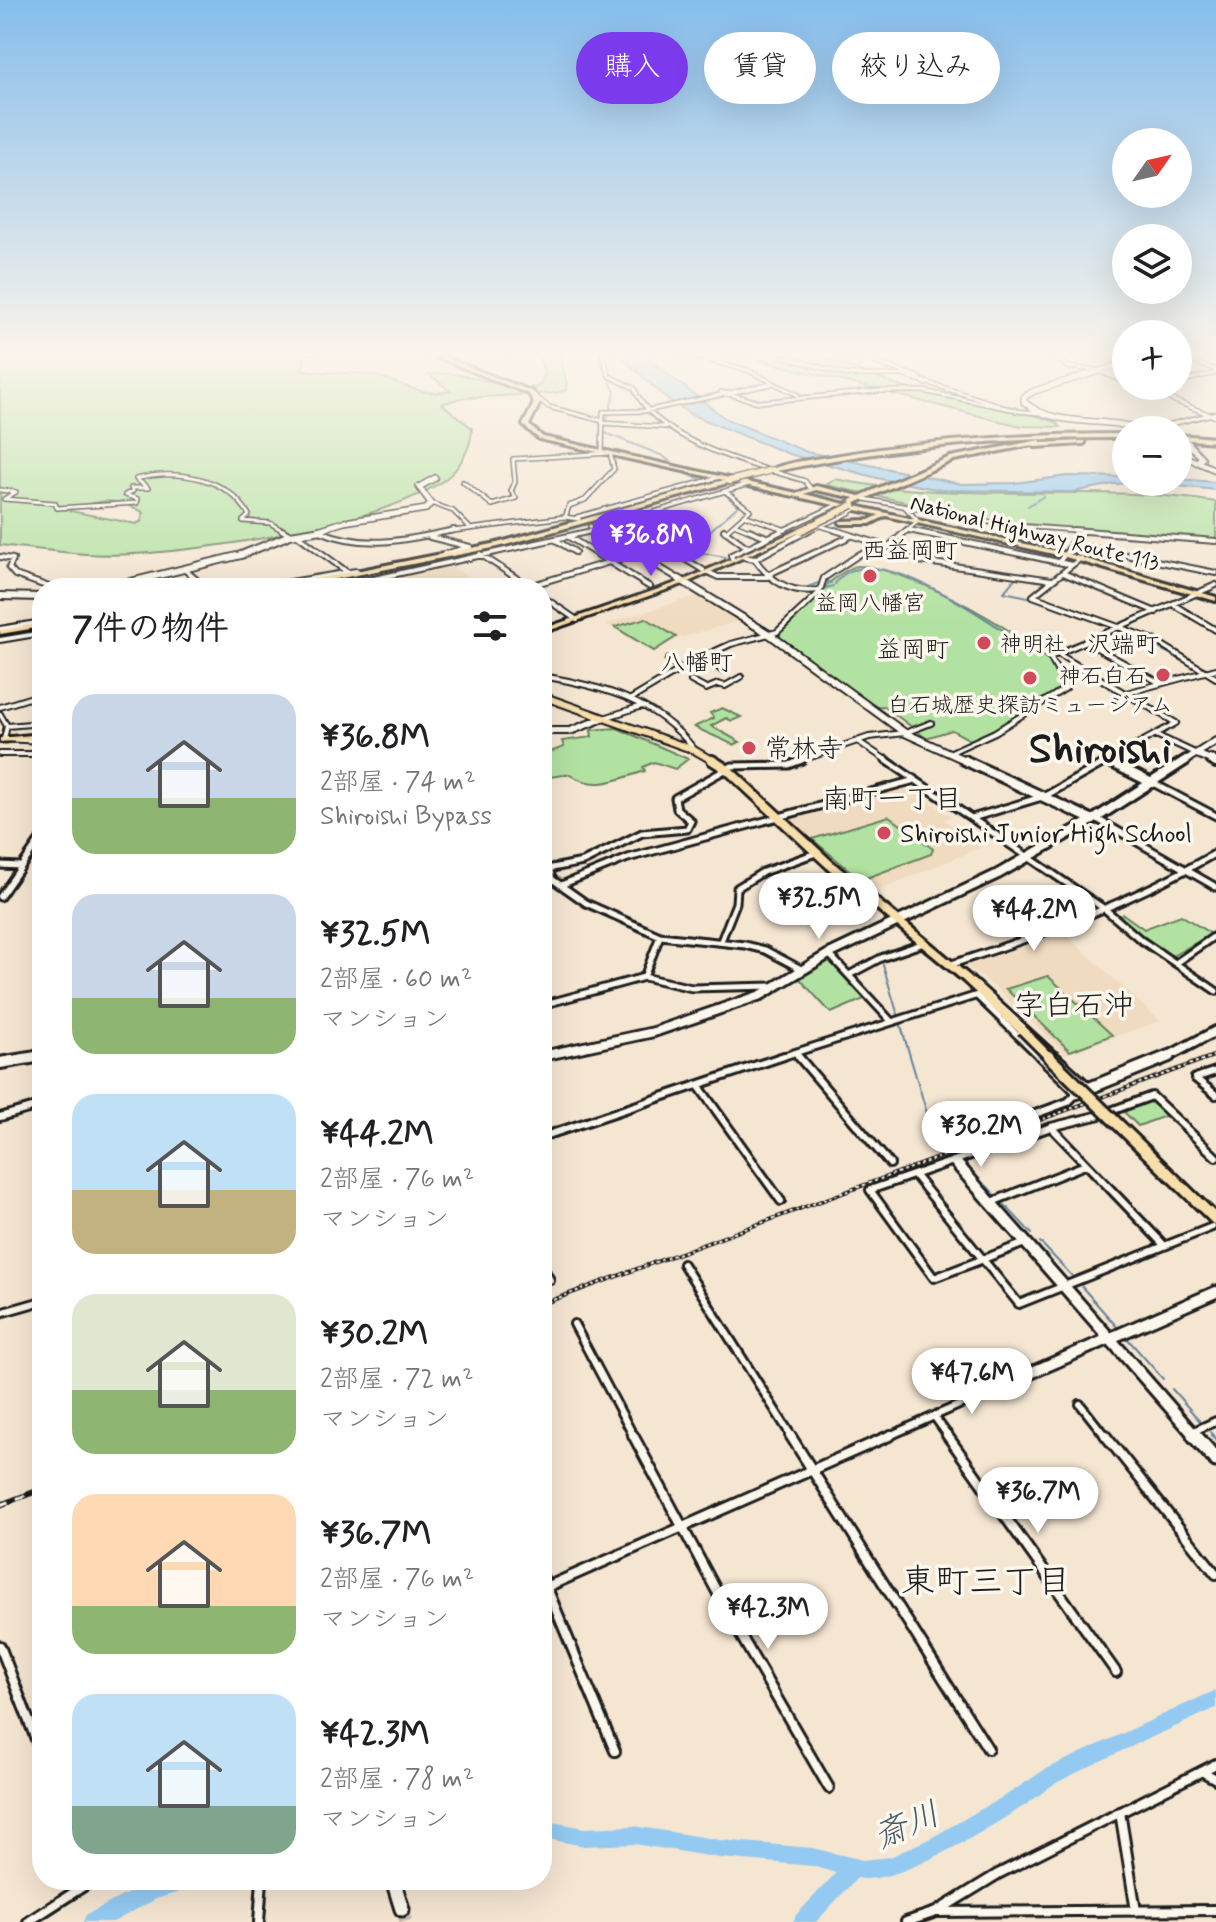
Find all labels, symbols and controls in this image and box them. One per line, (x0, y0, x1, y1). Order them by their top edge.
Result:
chip: 購入 (576, 32, 688, 104)
chip: 賃貸 (704, 32, 816, 104)
chip: 絞り込み (832, 32, 1000, 104)
north arrow (1112, 128, 1192, 208)
map controls (1112, 128, 1192, 496)
button: layers (1112, 224, 1192, 304)
button: + (1112, 320, 1192, 400)
button: − (1112, 416, 1192, 496)
street label: National Highway Route 113 (907, 489, 1162, 579)
pin: ¥36.8M (586, 510, 716, 578)
text: ¥36.8M (609, 519, 693, 553)
district label: 西益岡町 (862, 536, 958, 567)
marker: 益岡八幡宮 (861, 567, 879, 585)
place label: 益岡八幡宮 (815, 590, 925, 618)
icon: filters (468, 604, 512, 648)
text: 7件の物件 (72, 607, 229, 652)
district label: 沢端町 (1087, 630, 1159, 661)
place label: 神明社 (1000, 631, 1066, 659)
marker: 神明社 (975, 634, 993, 652)
district label: 益岡町 (877, 635, 949, 666)
district label: 八幡町 (661, 648, 733, 679)
place label: 神石白石 (1059, 663, 1147, 691)
marker: 神石白石 (1154, 666, 1172, 684)
marker: 白石城歴史探訪ミュージアム (1021, 669, 1039, 687)
place label: 白石城歴史探訪ミュージアム (887, 692, 1173, 720)
text: ¥36.8M (320, 715, 430, 760)
district label: Shiroishi (1029, 723, 1171, 778)
icon: home (136, 726, 232, 822)
place label: 常林寺 (765, 733, 843, 767)
marker: 常林寺 (740, 739, 758, 757)
text: 2部屋 · 74 m² (320, 766, 476, 800)
district label: 南町一丁目 (822, 782, 962, 819)
text: Shiroishi Bypass (320, 800, 492, 834)
place label: Shiroishi Junior High School (900, 818, 1192, 855)
marker: Shiroishi Junior High School (875, 824, 893, 842)
pin: ¥32.5M (754, 873, 884, 941)
text: ¥32.5M (777, 882, 861, 916)
pin: ¥44.2M (969, 885, 1099, 953)
text: ¥44.2M (991, 894, 1077, 928)
text: ¥32.5M (320, 912, 430, 957)
icon: home (136, 926, 232, 1022)
text: 2部屋 · 60 m² (320, 963, 472, 997)
district label: 字白石沖 (1014, 987, 1134, 1026)
text: マンション (320, 1003, 449, 1037)
pin: ¥30.2M (916, 1101, 1046, 1169)
text: ¥30.2M (940, 1110, 1022, 1144)
text: ¥44.2M (320, 1112, 434, 1157)
icon: home (136, 1126, 232, 1222)
text: 2部屋 · 76 m² (320, 1163, 474, 1197)
text: マンション (320, 1203, 449, 1237)
text: ¥30.2M (320, 1312, 428, 1357)
icon: home (136, 1326, 232, 1422)
pin: ¥47.6M (907, 1348, 1037, 1416)
text: ¥47.6M (930, 1357, 1014, 1391)
text: 2部屋 · 72 m² (320, 1363, 473, 1397)
text: マンション (320, 1403, 449, 1437)
pin: ¥36.7M (973, 1467, 1103, 1535)
text: ¥36.7M (995, 1476, 1081, 1510)
text: ¥36.7M (320, 1512, 431, 1557)
icon: home (136, 1526, 232, 1622)
district label: 東町三丁目 (901, 1560, 1071, 1605)
text: 2部屋 · 76 m² (320, 1563, 474, 1597)
pin: ¥42.3M (703, 1583, 833, 1651)
text: ¥42.3M (726, 1592, 810, 1626)
text: マンション (320, 1603, 449, 1637)
text: ¥42.3M (320, 1712, 430, 1757)
icon: home (136, 1726, 232, 1822)
text: 2部屋 · 78 m² (320, 1763, 474, 1797)
water label: 斎川 (867, 1792, 947, 1860)
text: マンション (320, 1803, 449, 1837)

